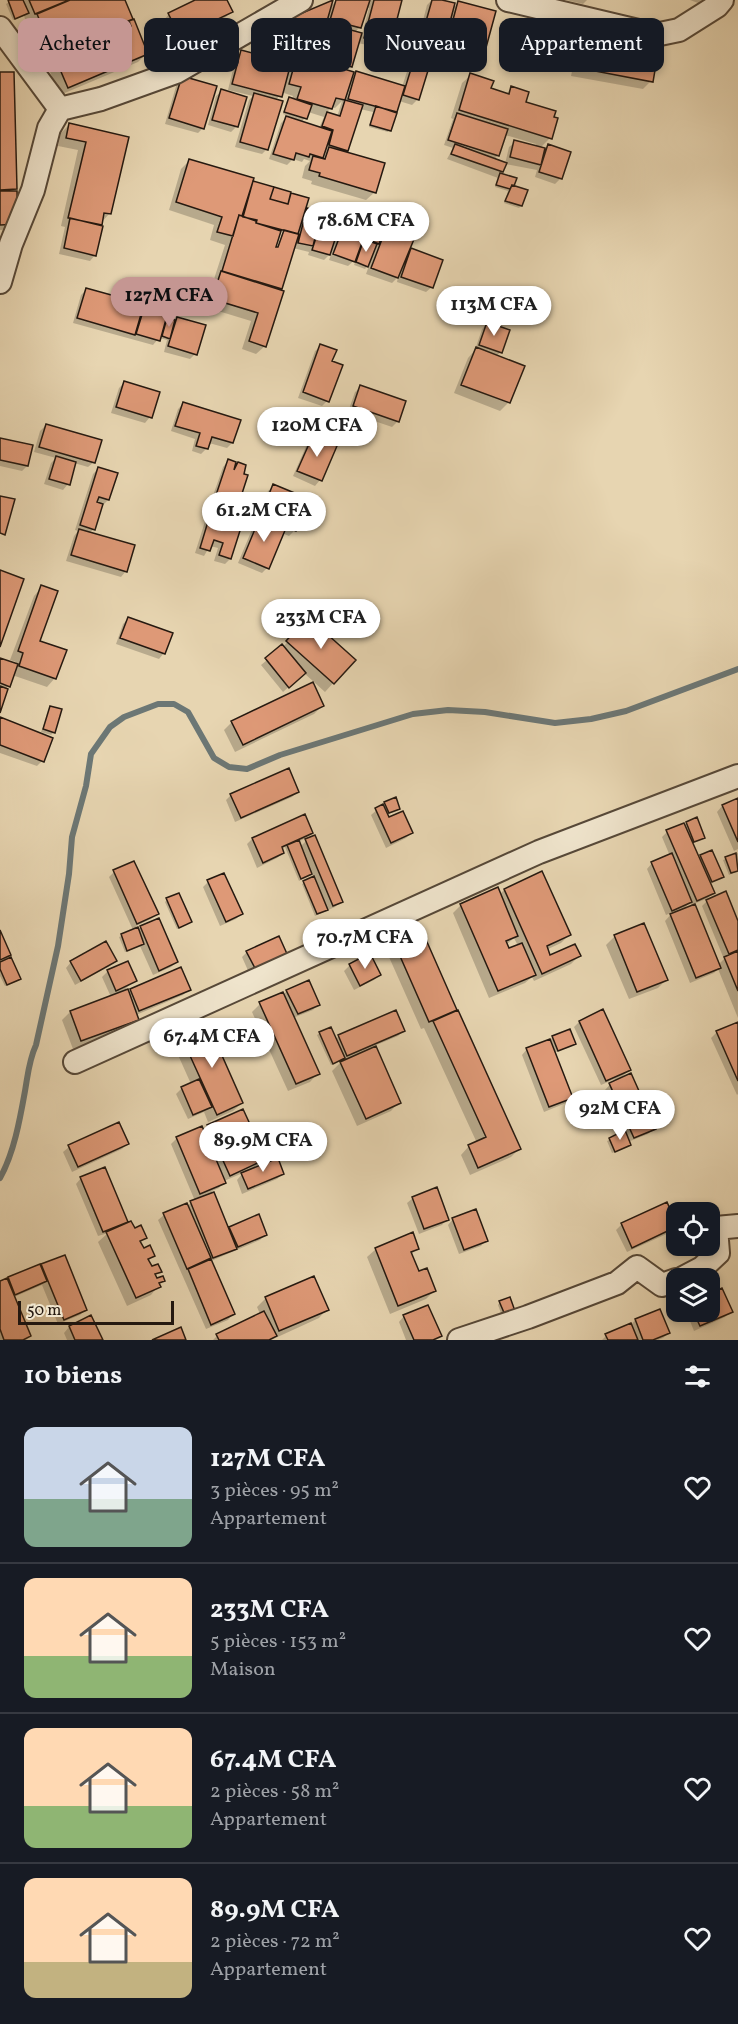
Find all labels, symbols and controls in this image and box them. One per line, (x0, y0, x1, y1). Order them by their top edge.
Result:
chip: Acheter (18, 18, 132, 72)
chip: Louer (144, 18, 239, 72)
chip: Filtres (251, 18, 352, 72)
chip: Nouveau (364, 18, 487, 72)
chip: Appartement (499, 18, 664, 72)
pin: 78.6M CFA (297, 202, 435, 253)
text: 78.6M CFA (317, 207, 415, 235)
pin: 127M CFA (107, 277, 231, 328)
text: 127M CFA (125, 282, 213, 310)
pin: 113M CFA (432, 286, 556, 337)
text: 113M CFA (450, 291, 538, 319)
pin: 120M CFA (255, 407, 379, 458)
text: 120M CFA (271, 412, 363, 440)
pin: 61.2M CFA (195, 492, 333, 543)
text: 61.2M CFA (216, 497, 312, 525)
pin: 233M CFA (259, 599, 383, 650)
text: 233M CFA (275, 604, 367, 632)
pin: 70.7M CFA (296, 919, 434, 970)
text: 70.7M CFA (317, 924, 413, 952)
pin: 67.4M CFA (143, 1018, 281, 1069)
text: 67.4M CFA (163, 1023, 261, 1051)
pin: 92M CFA (565, 1090, 675, 1141)
text: 92M CFA (579, 1095, 661, 1123)
pin: 89.9M CFA (194, 1122, 332, 1173)
text: 89.9M CFA (213, 1127, 313, 1155)
map controls (666, 1202, 720, 1322)
button: locate (666, 1202, 720, 1256)
button: layers (666, 1268, 720, 1322)
scale bar (18, 1298, 174, 1326)
text: 50 m (27, 1300, 61, 1322)
text: 10 biens (24, 1358, 122, 1394)
icon: filters (681, 1360, 714, 1393)
text: 127M CFA (210, 1441, 325, 1477)
icon: home (72, 1451, 144, 1523)
icon: heart (681, 1471, 714, 1504)
text: 3 pièces · 95 m² (210, 1477, 339, 1505)
text: Appartement (210, 1505, 327, 1533)
text: 233M CFA (210, 1592, 329, 1628)
icon: home (72, 1602, 144, 1674)
icon: heart (681, 1622, 714, 1655)
text: 5 pièces · 153 m² (210, 1628, 346, 1656)
text: Maison (210, 1656, 276, 1684)
text: 67.4M CFA (210, 1742, 337, 1778)
icon: home (72, 1752, 144, 1824)
icon: heart (681, 1772, 714, 1805)
text: 2 pièces · 58 m² (210, 1778, 339, 1806)
text: Appartement (210, 1806, 327, 1834)
text: 89.9M CFA (210, 1892, 340, 1928)
icon: home (72, 1902, 144, 1974)
icon: heart (681, 1922, 714, 1955)
text: 2 pièces · 72 m² (210, 1928, 340, 1956)
text: Appartement (210, 1956, 327, 1984)

